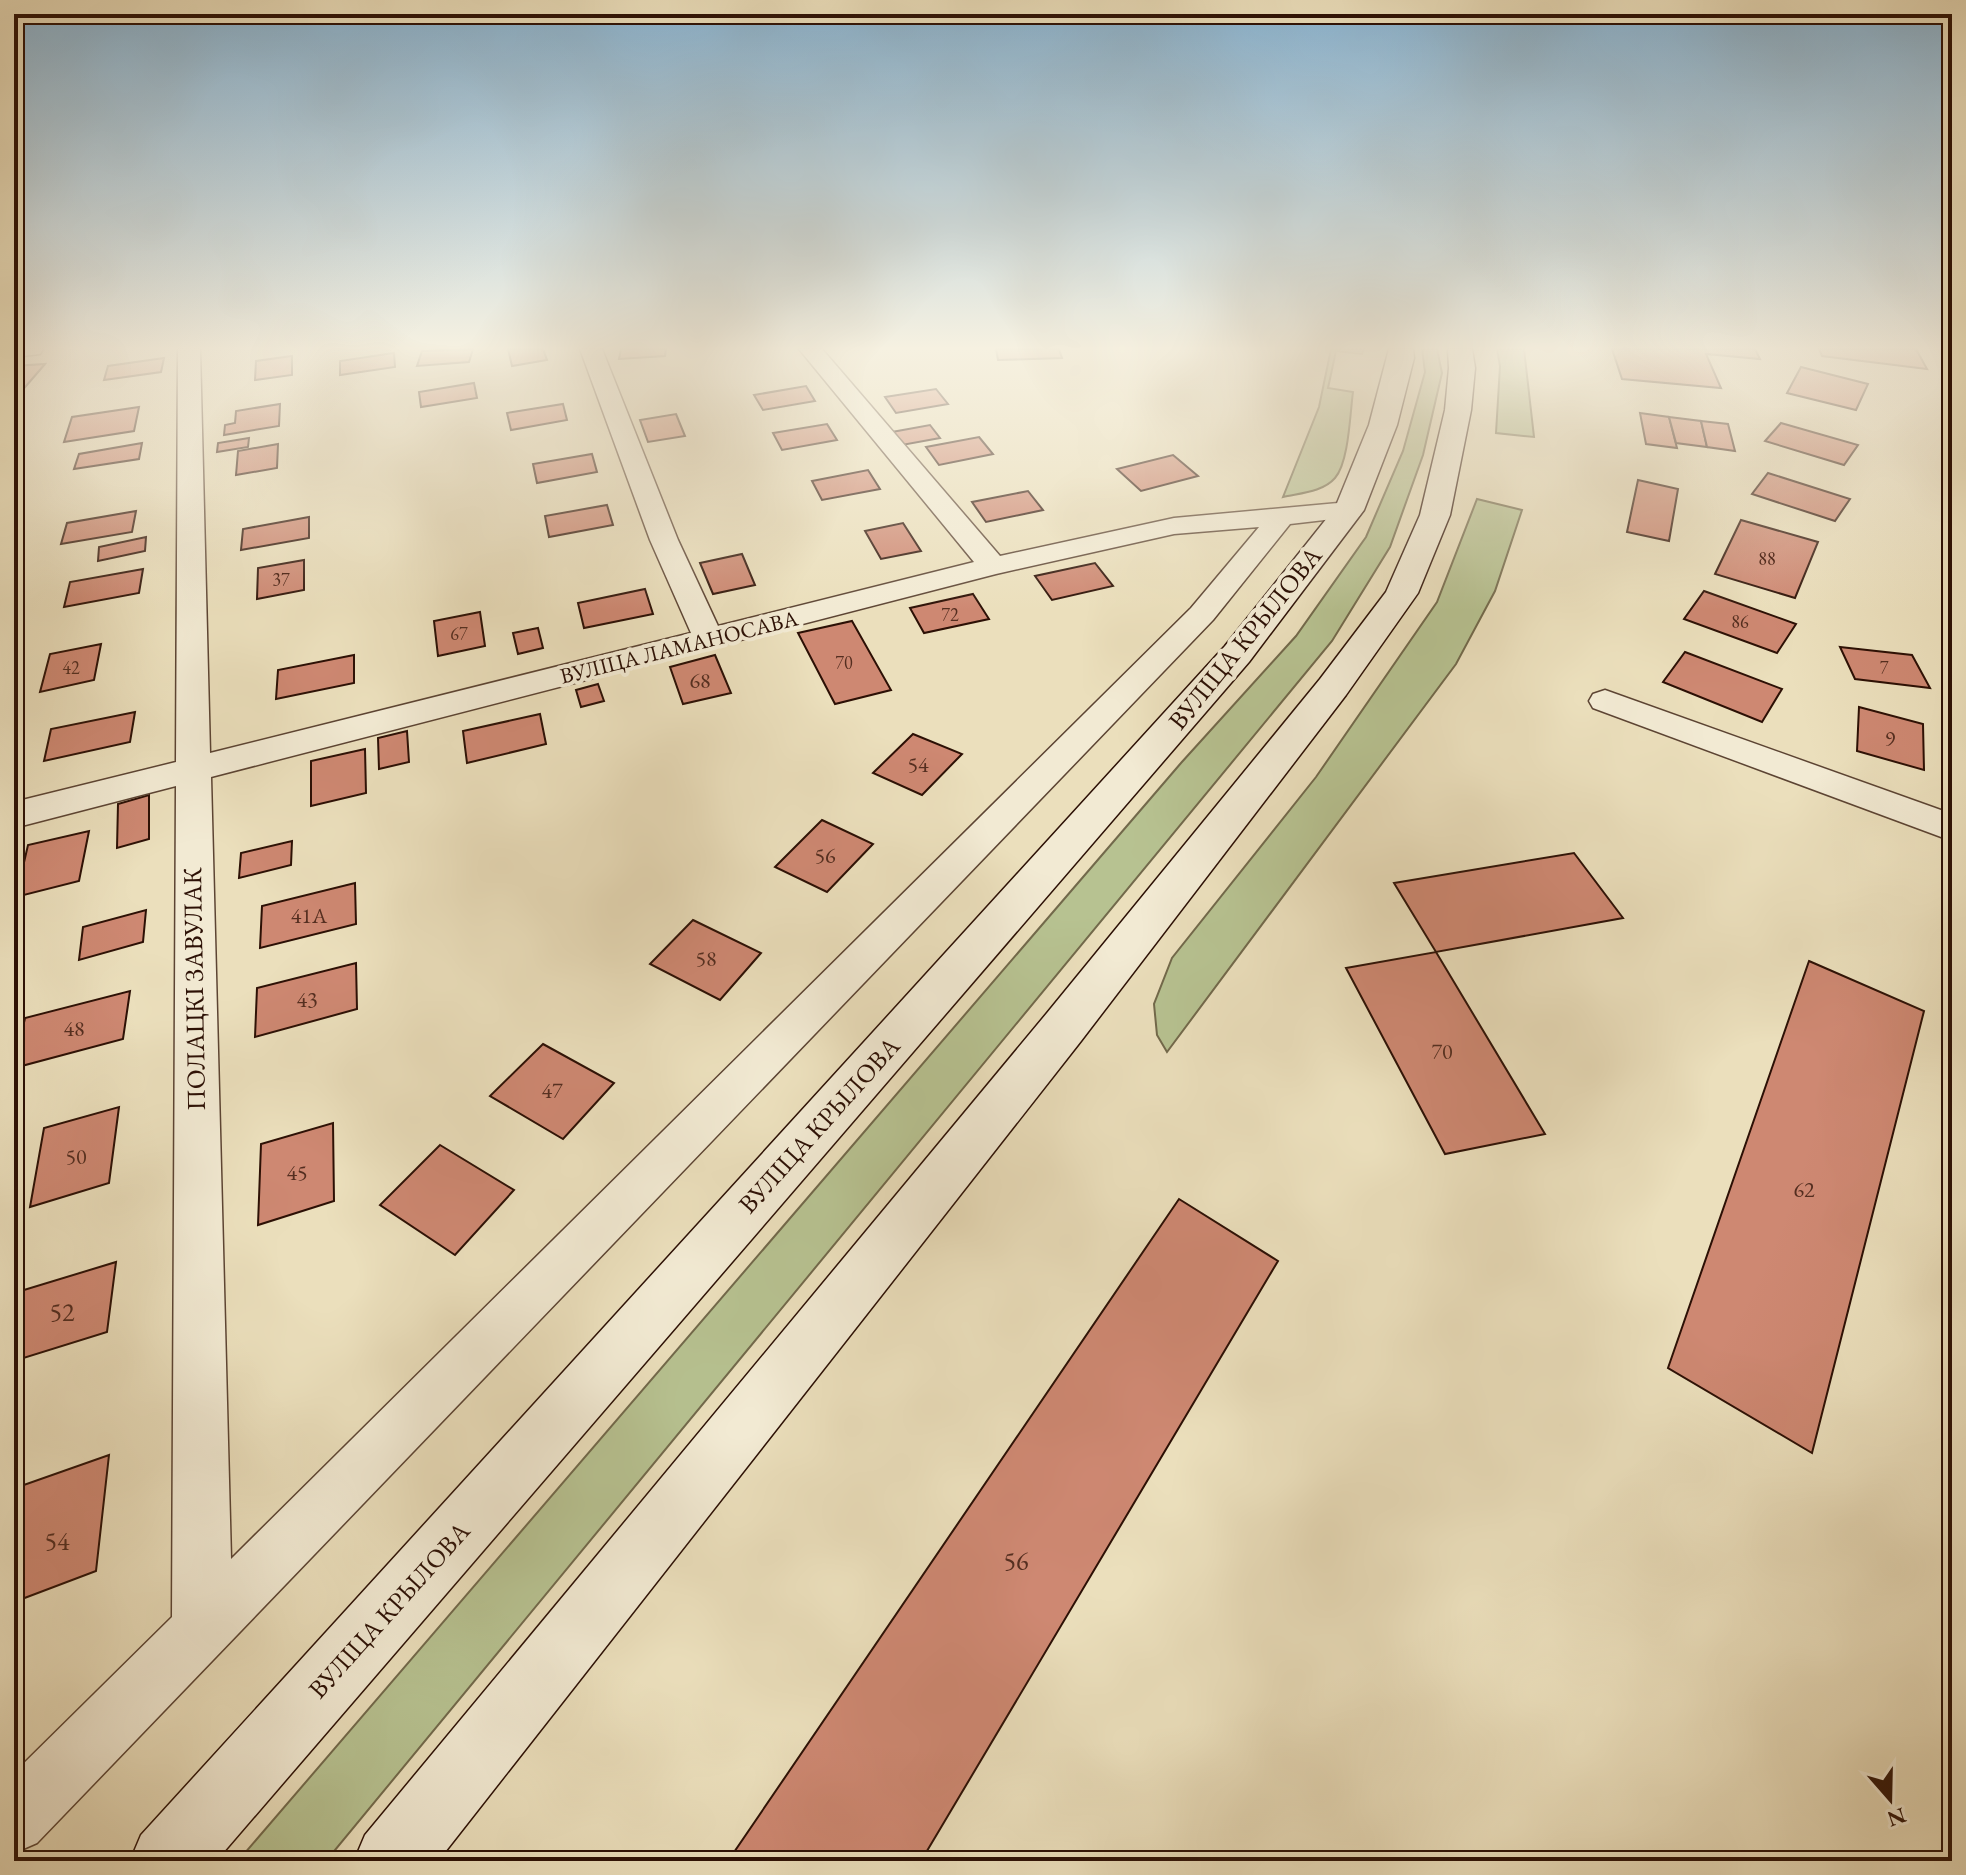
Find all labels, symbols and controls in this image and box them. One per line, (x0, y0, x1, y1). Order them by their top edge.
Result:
street label: ВУЛІЦА КРЫЛОВА (1161, 539, 1330, 737)
house number: 88 (1758, 547, 1776, 570)
house number: 37 (272, 568, 290, 591)
street label: ВУЛІЦА ЛАМАНОСАВА (557, 603, 802, 691)
house number: 72 (941, 603, 959, 626)
house number: 86 (1731, 610, 1749, 633)
house number: 67 (450, 622, 468, 645)
house number: 70 (835, 651, 853, 674)
house number: 42 (62, 656, 80, 679)
house number: 7 (1880, 656, 1889, 679)
house number: 68 (689, 666, 711, 695)
house number: 9 (1885, 724, 1896, 753)
house number: 54 (907, 750, 929, 779)
house number: 56 (814, 841, 836, 870)
street label: ПОЛАЦКІ ЗАВУЛАК (175, 866, 213, 1111)
house number: 41А (291, 901, 328, 930)
house number: 58 (695, 944, 717, 973)
house number: 43 (296, 985, 318, 1014)
house number: 48 (63, 1014, 85, 1043)
street label: ВУЛІЦА КРЫЛОВА (731, 1029, 908, 1220)
house number: 70 (1431, 1037, 1453, 1066)
house number: 47 (541, 1076, 563, 1105)
house number: 50 (65, 1142, 87, 1171)
house number: 45 (286, 1158, 308, 1187)
house number: 62 (1793, 1175, 1815, 1204)
house number: 52 (50, 1295, 75, 1329)
street label: ВУЛІЦА КРЫЛОВА (301, 1514, 478, 1705)
house number: 54 (45, 1524, 70, 1558)
house number: 56 (1004, 1544, 1028, 1578)
north arrow (1850, 1759, 1930, 1839)
text: N (1883, 1801, 1910, 1834)

